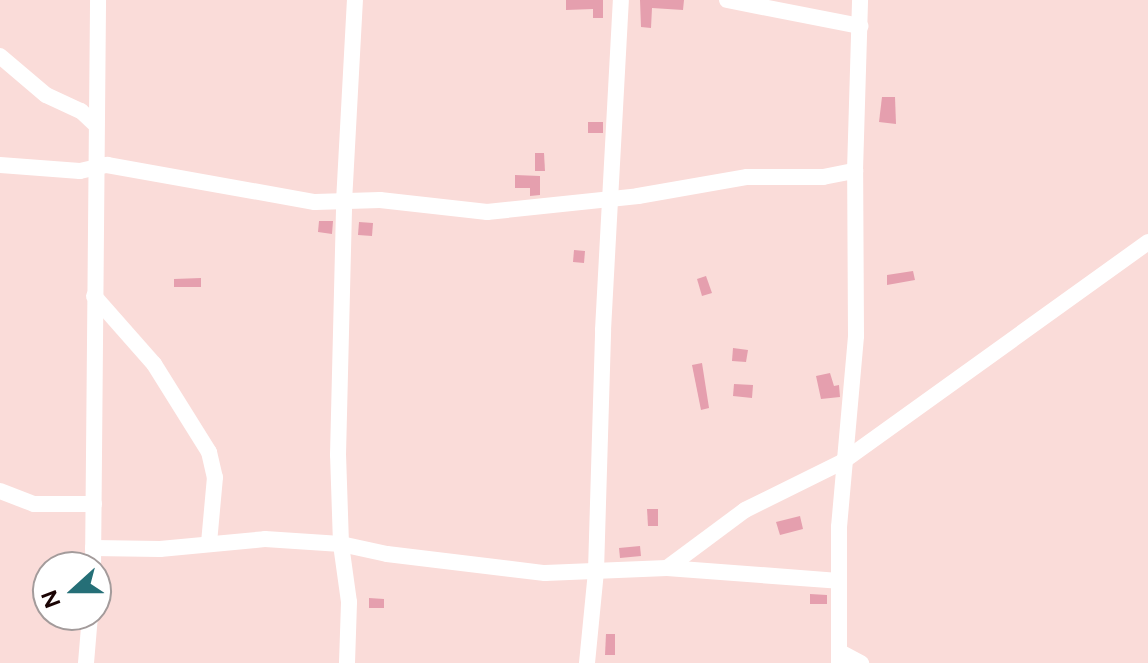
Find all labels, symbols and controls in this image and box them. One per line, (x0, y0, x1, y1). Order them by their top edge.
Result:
north arrow (32, 551, 112, 631)
text: N (35, 586, 67, 612)

